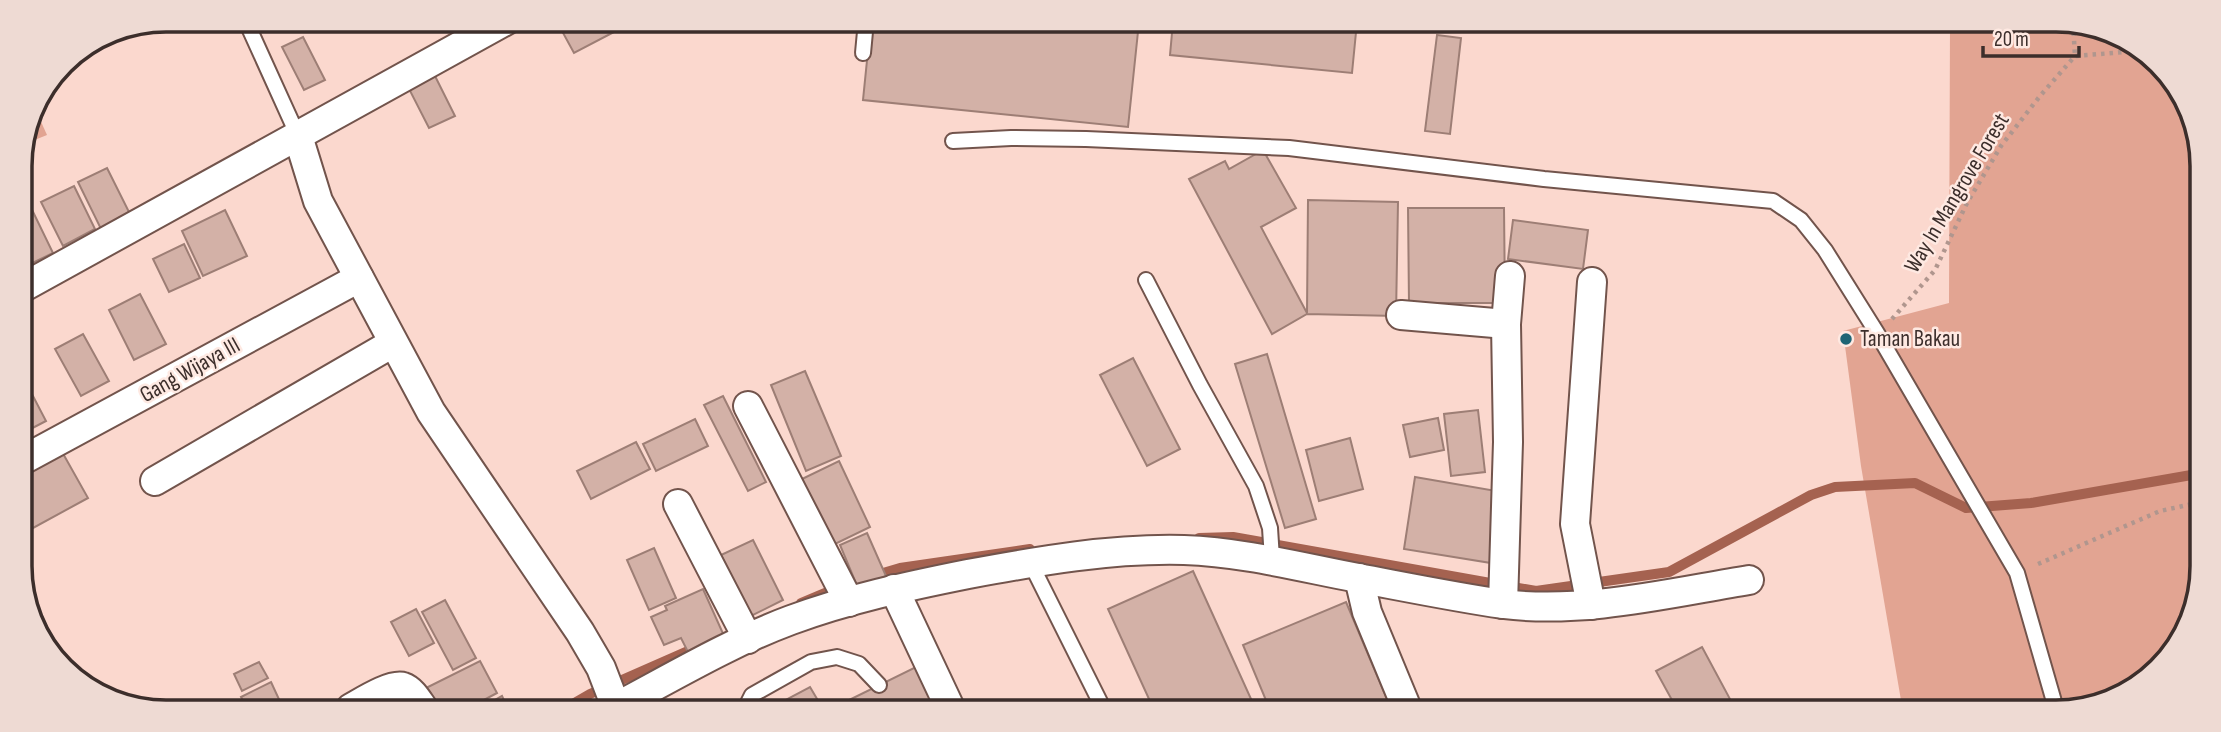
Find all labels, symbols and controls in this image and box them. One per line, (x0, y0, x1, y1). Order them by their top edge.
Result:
scale bar (1983, 14, 2079, 58)
text: 20 m (1994, 27, 2029, 52)
street label: Way In Mangrove Forest (1898, 108, 2016, 278)
place label: Taman Bakau (1860, 325, 1960, 353)
street label: Gang Wijaya III (135, 331, 245, 409)
marker: Taman Bakau (1838, 331, 1854, 347)

